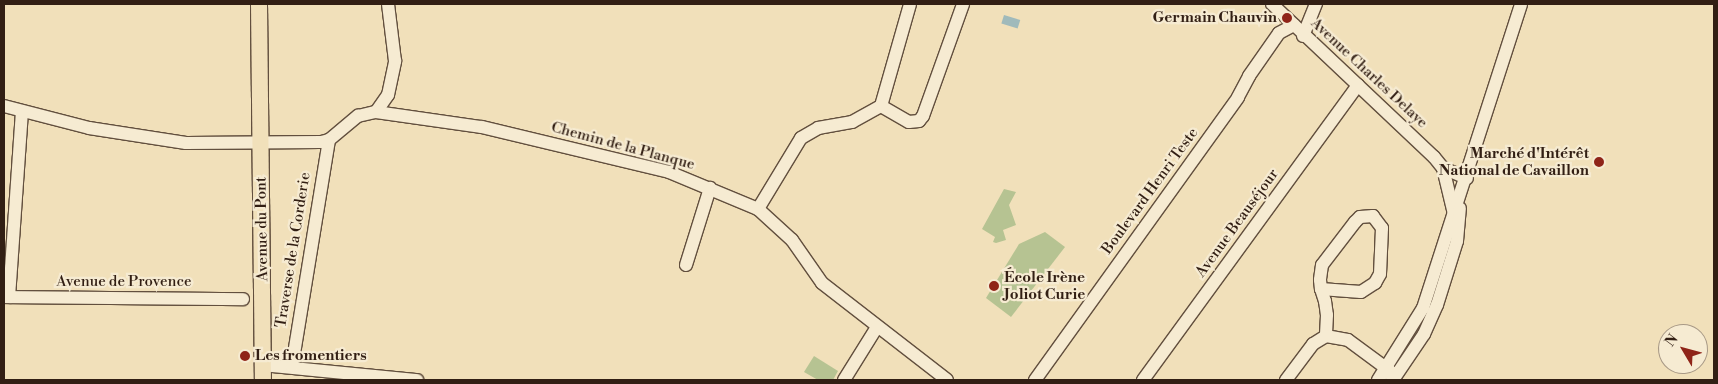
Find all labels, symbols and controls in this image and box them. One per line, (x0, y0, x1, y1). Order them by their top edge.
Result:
place label: Germain Chauvin (1152, 9, 1277, 27)
marker: Germain Chauvin (1281, 12, 1293, 24)
street label: Avenue Charles Delaye (1307, 14, 1431, 132)
street label: Chemin de la Planque (549, 118, 697, 174)
street label: Boulevard Henri Teste (1098, 124, 1202, 258)
place label: Marché d'Intérêt National de Cavaillon (1439, 144, 1589, 179)
marker: Marché d'Intérêt National de Cavaillon (1593, 156, 1605, 168)
street label: Avenue Beauséjour (1192, 165, 1282, 281)
street label: Traverse de la Corderie (272, 171, 314, 329)
street label: Avenue du Pont (252, 177, 272, 281)
place label: École Irène Joliot Curie (1004, 268, 1085, 303)
street label: Avenue de Provence (56, 273, 192, 291)
marker: École Irène Joliot Curie (988, 280, 1000, 292)
north arrow (1658, 324, 1708, 374)
text: N (1661, 331, 1682, 350)
place label: Les fromentiers (255, 347, 367, 365)
marker: Les fromentiers (239, 350, 251, 362)

